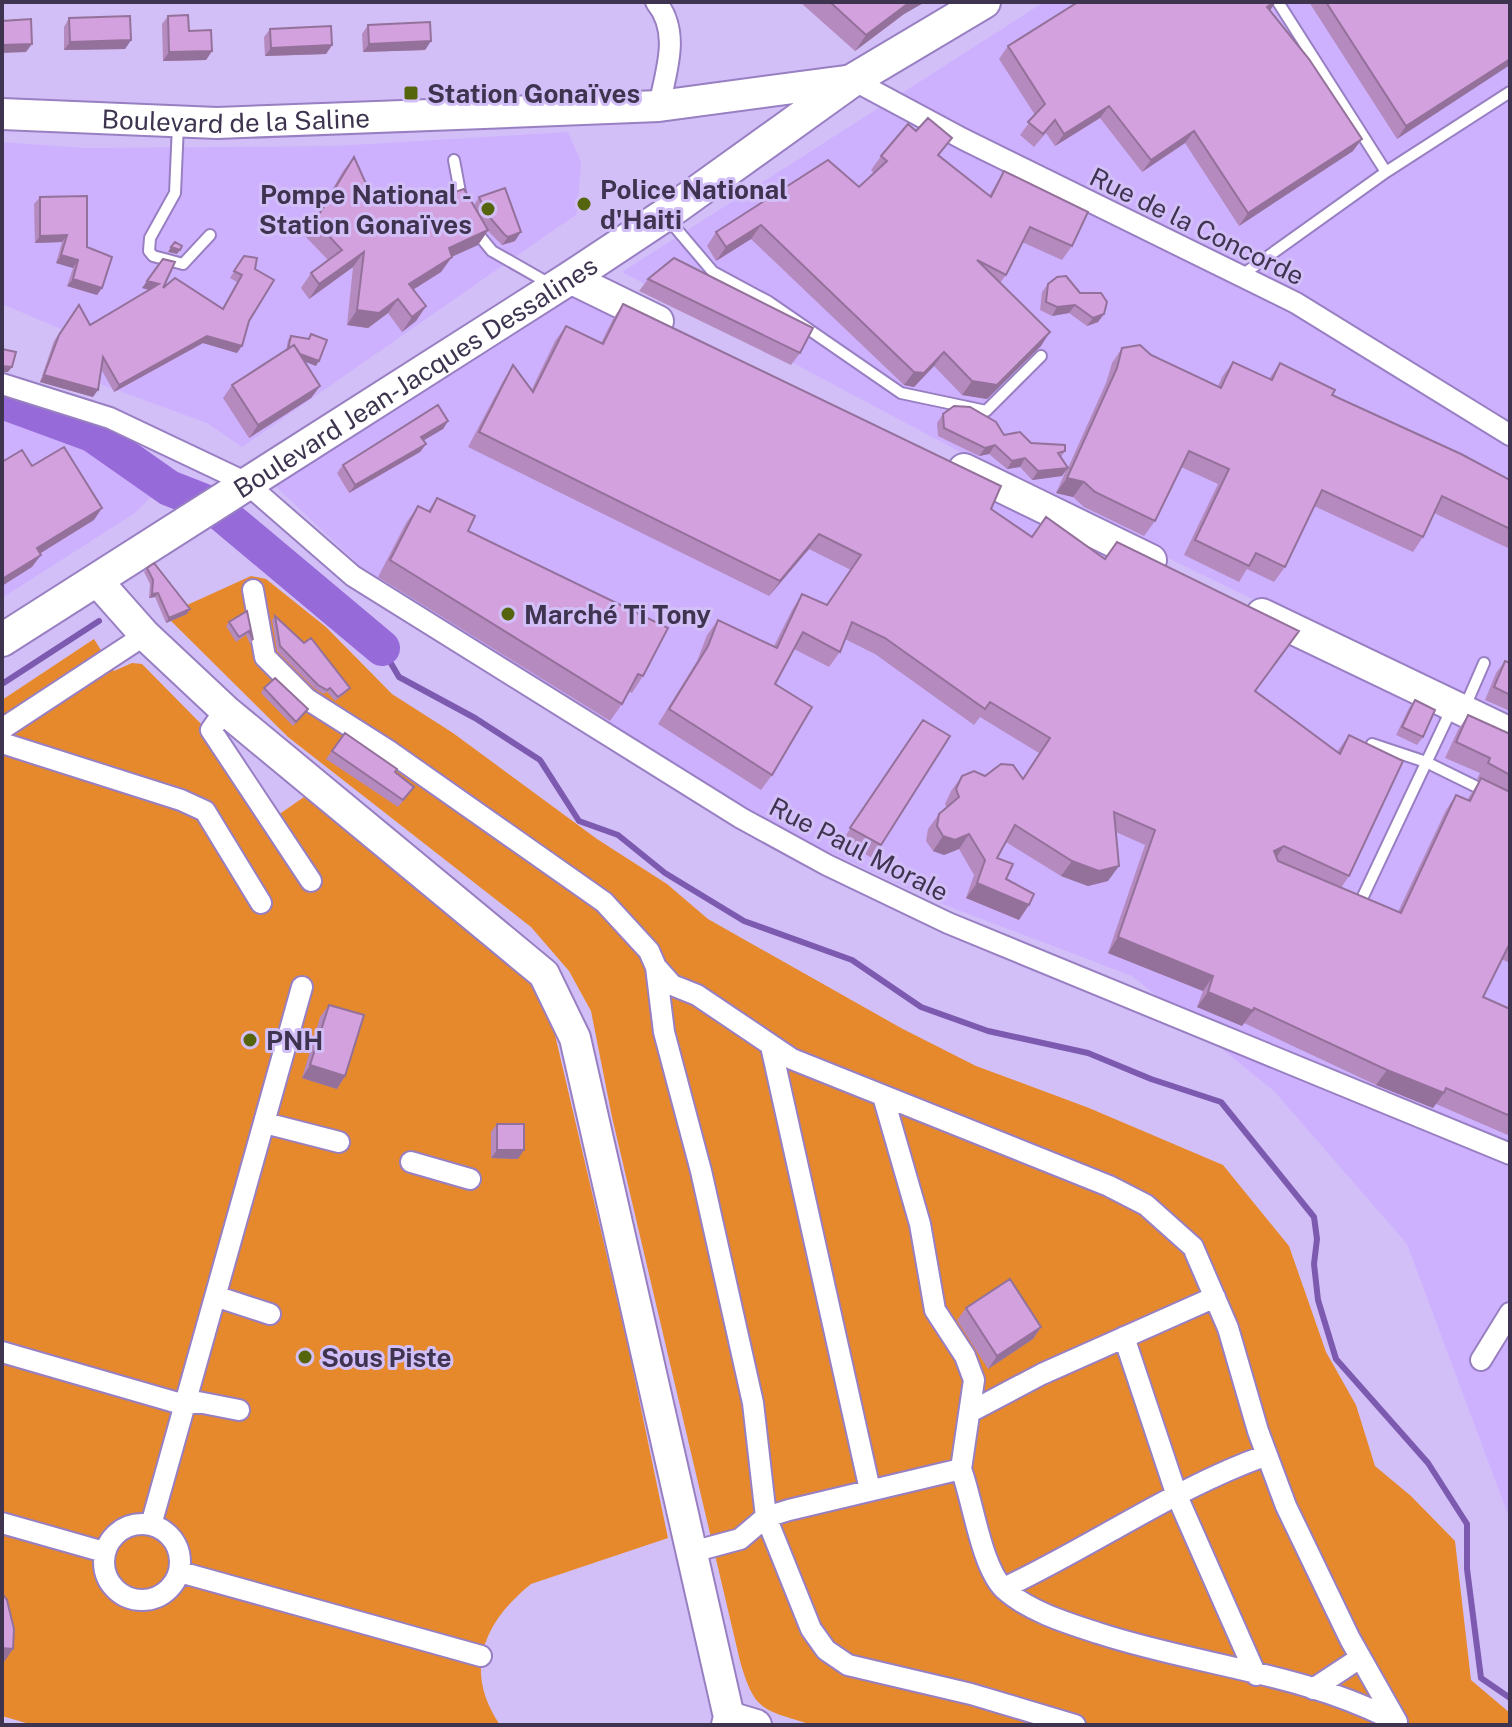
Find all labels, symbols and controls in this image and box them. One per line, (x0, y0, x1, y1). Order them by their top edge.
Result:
place label: Station Gonaïves (427, 78, 640, 109)
marker: Station Gonaïves (402, 84, 420, 102)
street label: Boulevard de la Saline (101, 102, 371, 139)
street label: Rue de la Concorde (1085, 161, 1309, 291)
place label: Police National d'Haiti (600, 174, 788, 235)
place label: Pompe National - Station Gonaïves (259, 179, 472, 240)
marker: Police National d'Haiti (575, 195, 593, 213)
marker: Pompe National - Station Gonaïves (479, 200, 497, 218)
street label: Boulevard Jean-Jacques Dessalines (228, 249, 603, 504)
place label: Marché Ti Tony (524, 599, 711, 630)
marker: Marché Ti Tony (499, 605, 517, 623)
street label: Rue Paul Morale (764, 790, 954, 908)
place label: PNH (266, 1025, 323, 1056)
marker: PNH (241, 1031, 259, 1049)
place label: Sous Piste (321, 1342, 452, 1373)
marker: Sous Piste (296, 1348, 314, 1366)

